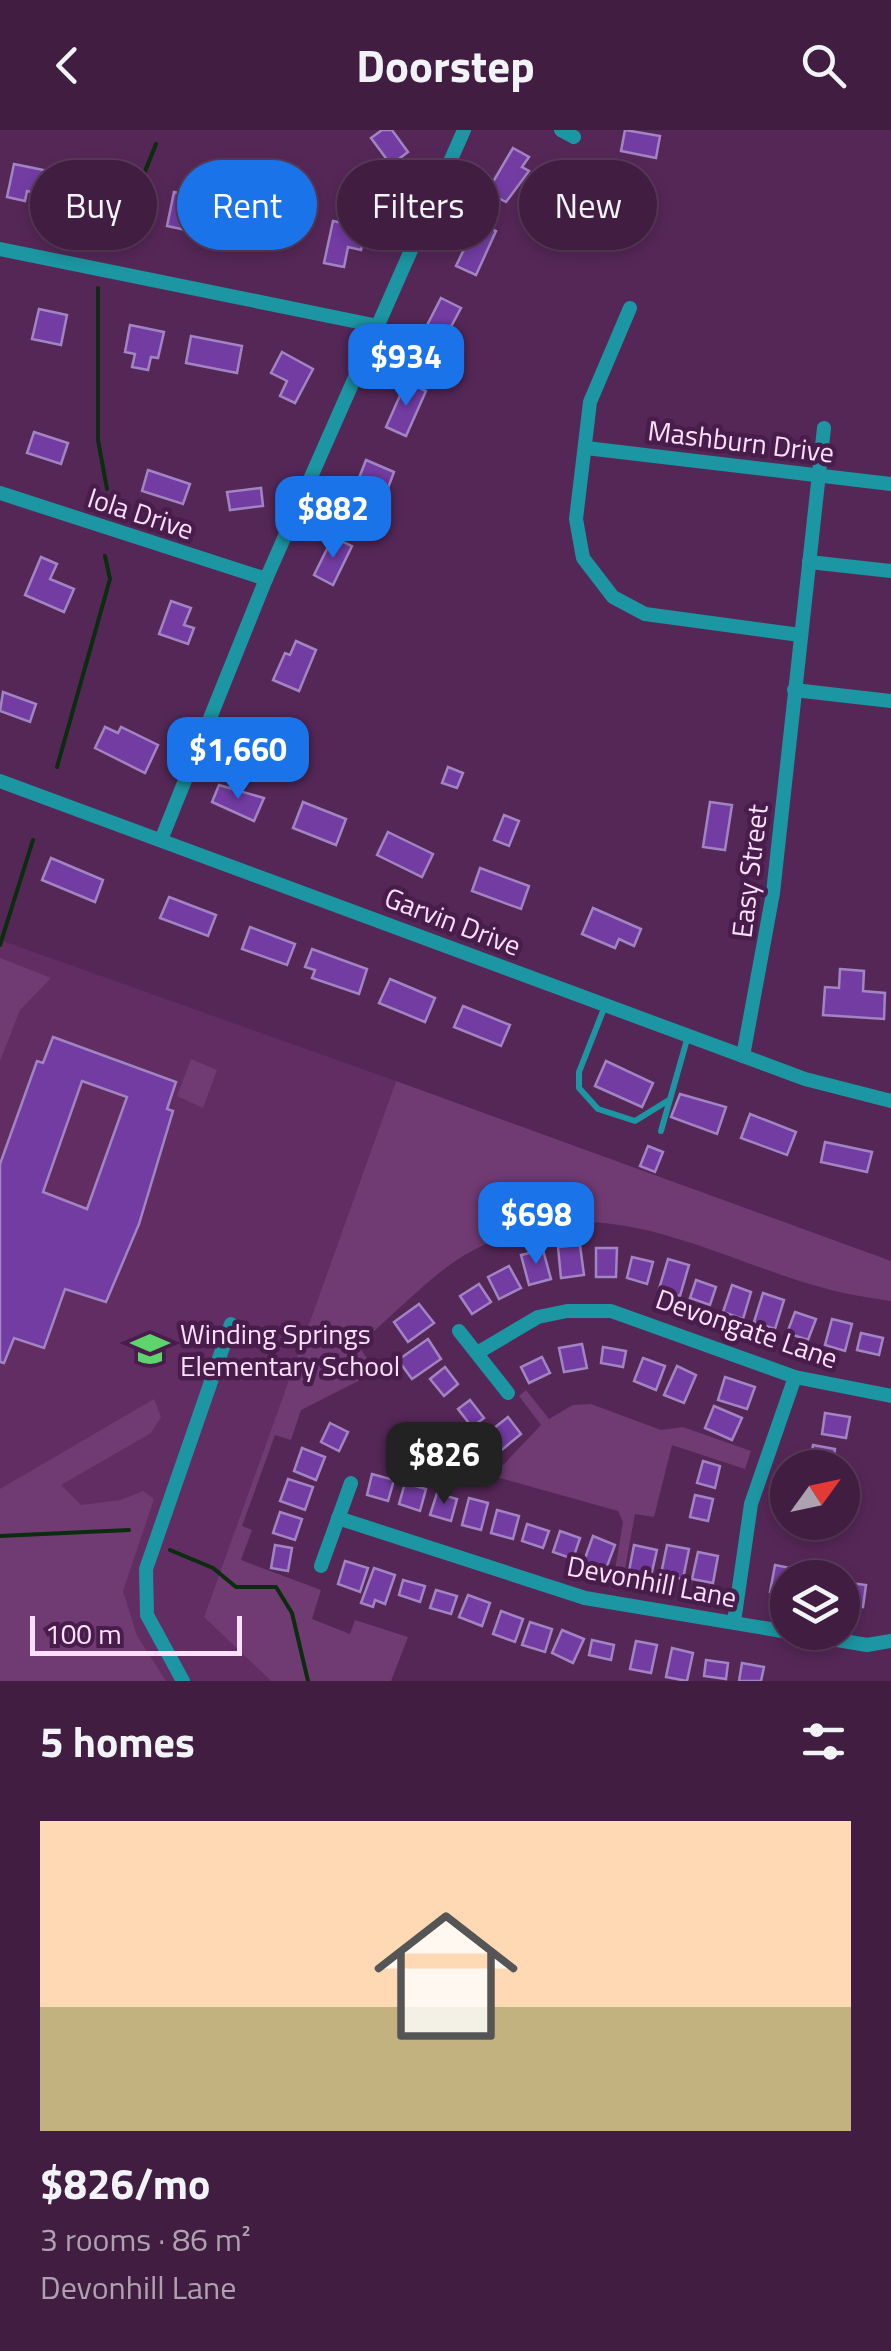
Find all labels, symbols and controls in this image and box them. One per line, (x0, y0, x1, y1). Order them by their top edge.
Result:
text: Doorstep (356, 31, 535, 99)
icon: back (40, 38, 95, 93)
icon: search (796, 38, 851, 93)
chip: Buy (30, 160, 157, 250)
chip: Rent (177, 160, 317, 250)
chip: Filters (337, 160, 499, 250)
chip: New (519, 160, 657, 250)
pin: $934 (347, 324, 465, 409)
text: $934 (370, 332, 442, 380)
street label: Mashburn Drive (645, 408, 837, 474)
street label: Iola Drive (82, 476, 200, 550)
pin: $882 (274, 476, 392, 561)
text: $882 (297, 484, 369, 532)
pin: $1,660 (157, 717, 319, 802)
text: $1,660 (189, 725, 287, 773)
street label: Easy Street (719, 802, 779, 940)
street label: Garvin Drive (379, 875, 527, 967)
pin: $698 (477, 1182, 595, 1267)
text: $698 (500, 1190, 572, 1238)
street label: Devongate Lane (650, 1277, 844, 1379)
place label: Winding Springs Elementary School (180, 1312, 400, 1387)
school or university icon: Winding Springs Elementary School (129, 1328, 171, 1370)
pin: $826 (385, 1422, 503, 1507)
text: $826 (408, 1430, 480, 1478)
north arrow (770, 1450, 860, 1540)
map controls (770, 1450, 860, 1650)
street label: Devonhill Lane (564, 1543, 740, 1619)
button: layers (770, 1560, 860, 1650)
scale bar (30, 1611, 242, 1656)
text: 100 m (45, 1612, 122, 1655)
text: 5 homes (40, 1709, 195, 1773)
icon: filters (796, 1714, 851, 1769)
icon: home (356, 1886, 536, 2066)
text: $826/mo (40, 2151, 210, 2215)
text: 3 rooms · 86 m² (40, 2215, 251, 2263)
text: Devonhill Lane (40, 2263, 236, 2311)

